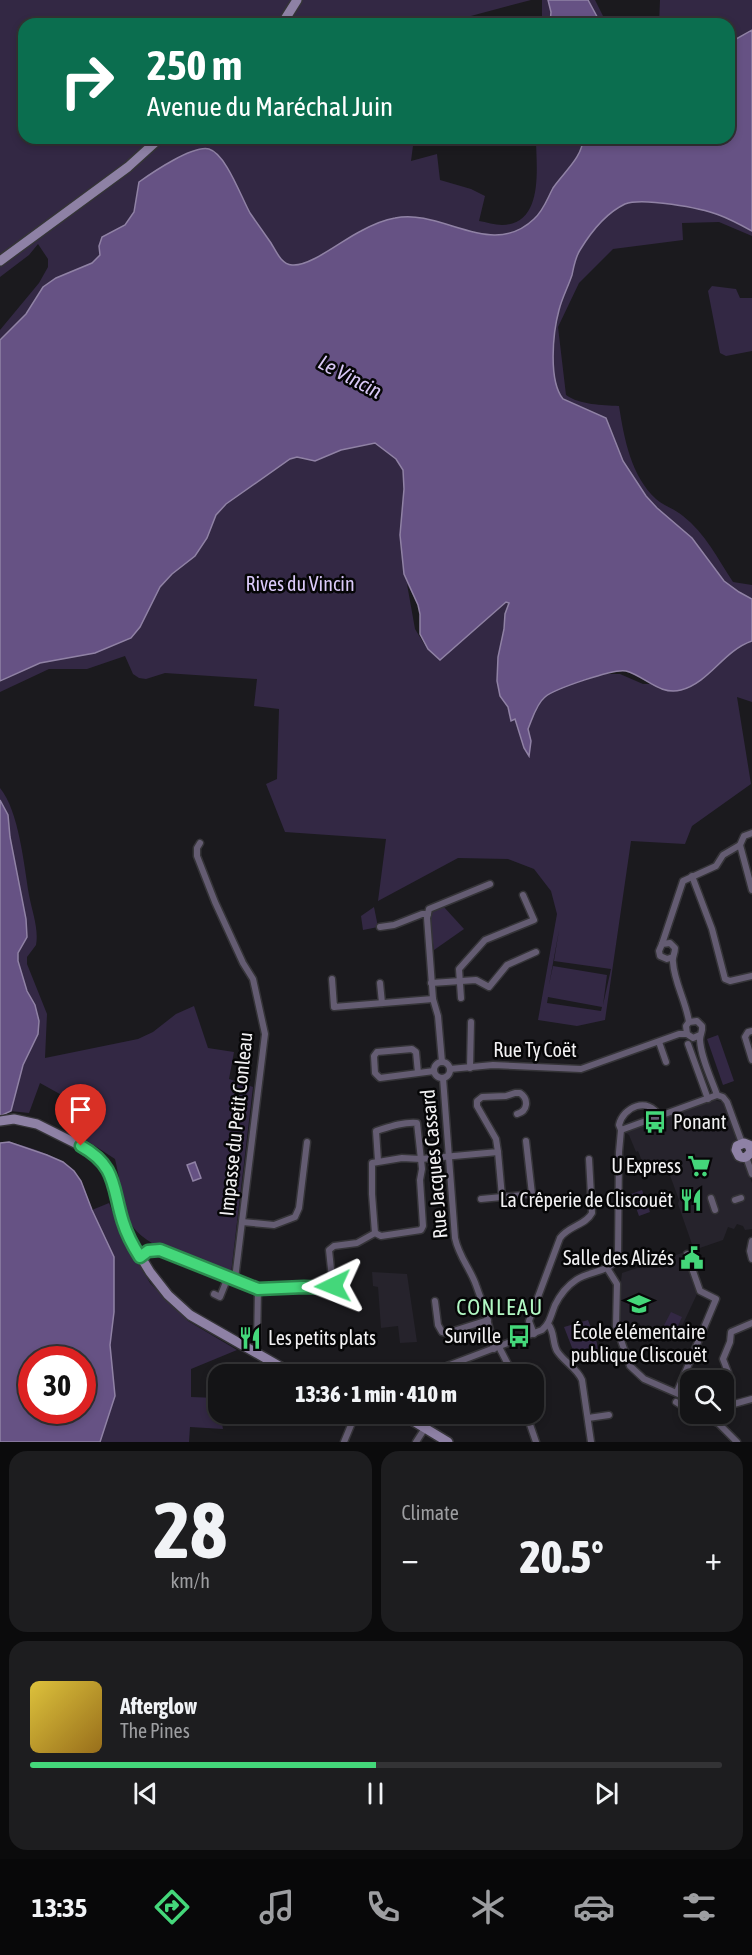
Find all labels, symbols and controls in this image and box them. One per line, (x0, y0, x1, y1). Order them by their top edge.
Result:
text: 250 m (147, 41, 242, 89)
icon: right (48, 42, 126, 120)
text: Avenue du Maréchal Juin (147, 91, 393, 122)
water label: Le Vincin (315, 349, 386, 403)
park label: Rives du Vincin (245, 572, 355, 595)
street label: Impasse du Petit Conleau (214, 1031, 257, 1217)
street label: Rue Ty Coët (493, 1038, 577, 1061)
pin (55, 1084, 106, 1146)
street label: Rue Jacques Cassard (416, 1088, 451, 1240)
icon: arrive (64, 1093, 97, 1126)
bus stop icon: Ponant (642, 1109, 668, 1135)
place label: Ponant (673, 1110, 727, 1133)
supermarket icon: U Express (686, 1153, 712, 1179)
place label: U Express (611, 1154, 681, 1177)
restaurant icon: La Crêperie de Cliscouët (678, 1187, 704, 1213)
place label: La Crêperie de Cliscouët (500, 1188, 673, 1211)
public building icon: Salle des Alizés (679, 1245, 705, 1271)
place label: Salle des Alizés (563, 1246, 674, 1269)
position arrow (301, 1254, 365, 1318)
school or university icon: École élémentaire publique Cliscouët (626, 1291, 652, 1317)
district label: CONLEAU (456, 1294, 544, 1320)
place label: École élémentaire publique Cliscouët (571, 1320, 708, 1366)
bus stop icon: Surville (506, 1323, 532, 1349)
place label: Surville (445, 1324, 501, 1347)
restaurant icon: Les petits plats (237, 1325, 263, 1351)
place label: Les petits plats (268, 1326, 376, 1349)
speed limit sign: 30 (18, 1346, 96, 1424)
map controls (680, 1370, 734, 1424)
button: search (680, 1370, 734, 1424)
text: 13:36 · 1 min · 410 m (295, 1381, 457, 1407)
text: 28 (154, 1485, 227, 1575)
text: Climate (402, 1501, 459, 1524)
text: 20.5° (520, 1531, 604, 1583)
text: − (402, 1539, 419, 1577)
text: + (705, 1539, 722, 1577)
text: km/h (170, 1569, 210, 1592)
text: Afterglow (120, 1693, 197, 1719)
text: The Pines (120, 1719, 190, 1742)
icon: previous (129, 1777, 162, 1810)
icon: pause (359, 1777, 392, 1810)
icon: next (590, 1777, 623, 1810)
icon: directions (151, 1886, 193, 1928)
icon: music (256, 1886, 298, 1928)
icon: phone (362, 1886, 404, 1928)
icon: climate (467, 1886, 509, 1928)
icon: car (573, 1886, 615, 1928)
icon: filters (678, 1886, 720, 1928)
text: 13:35 (32, 1892, 87, 1923)

